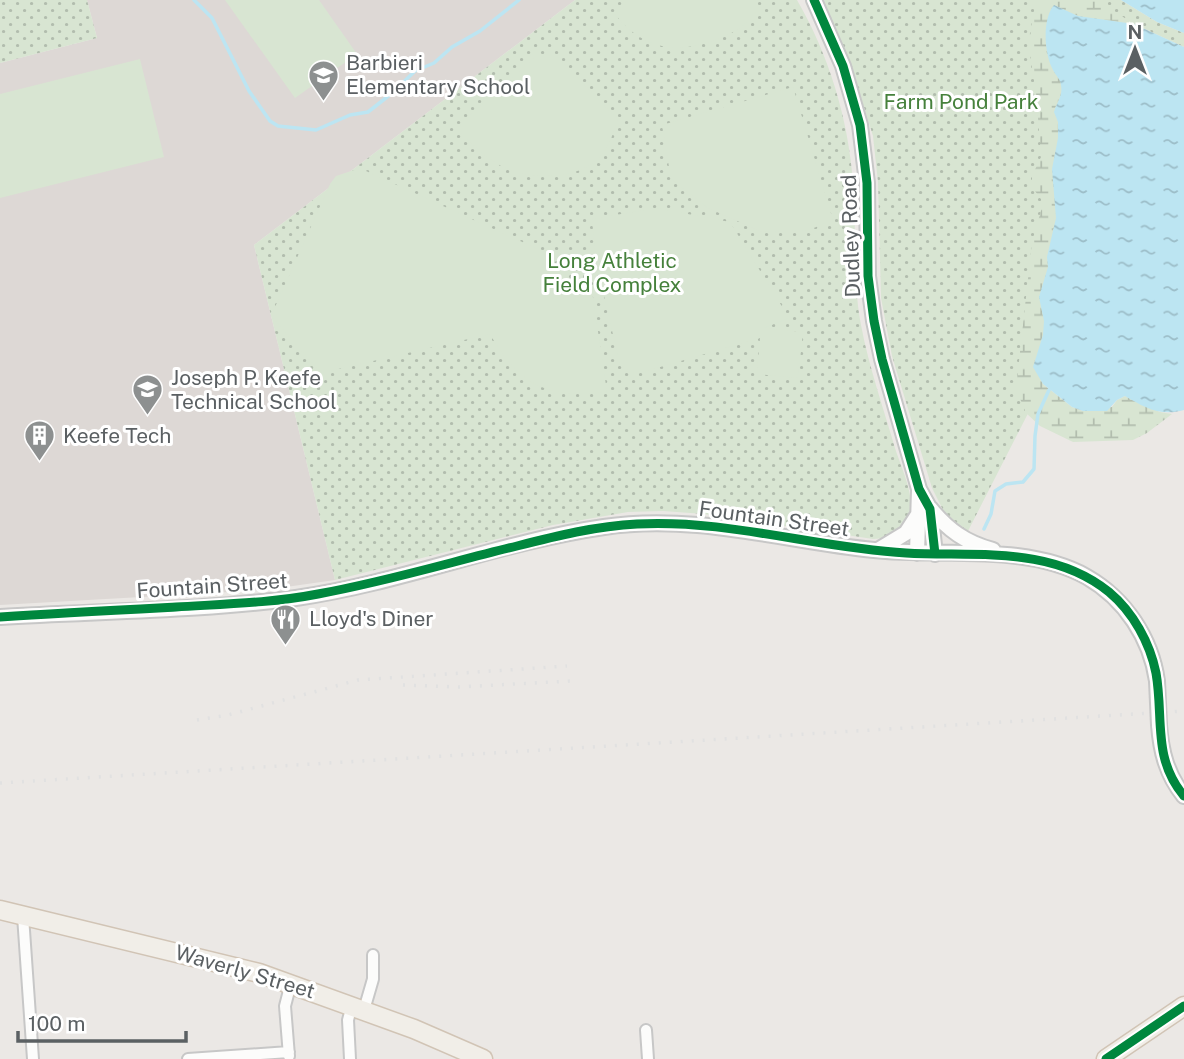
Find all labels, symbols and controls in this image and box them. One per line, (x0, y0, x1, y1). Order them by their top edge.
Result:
north arrow (1100, 14, 1170, 84)
text: N (1128, 21, 1142, 43)
place label: Barbieri Elementary School (346, 50, 530, 99)
school or university icon: Barbieri Elementary School (306, 58, 340, 102)
park label: Farm Pond Park (884, 89, 1039, 114)
street label: Dudley Road (836, 174, 865, 298)
park label: Long Athletic Field Complex (543, 248, 682, 297)
place label: Joseph P. Keefe Technical School (171, 365, 337, 414)
school or university icon: Joseph P. Keefe Technical School (131, 373, 165, 417)
building icon: Keefe Tech (23, 419, 57, 463)
place label: Keefe Tech (63, 423, 171, 448)
street label: Fountain Street (697, 496, 851, 541)
street label: Fountain Street (135, 568, 288, 603)
restaurant icon: Lloyd's Diner (269, 602, 303, 646)
place label: Lloyd's Diner (309, 606, 434, 631)
street label: Waverly Street (172, 940, 318, 1003)
scale bar (18, 1000, 186, 1044)
text: 100 m (28, 1011, 85, 1036)

